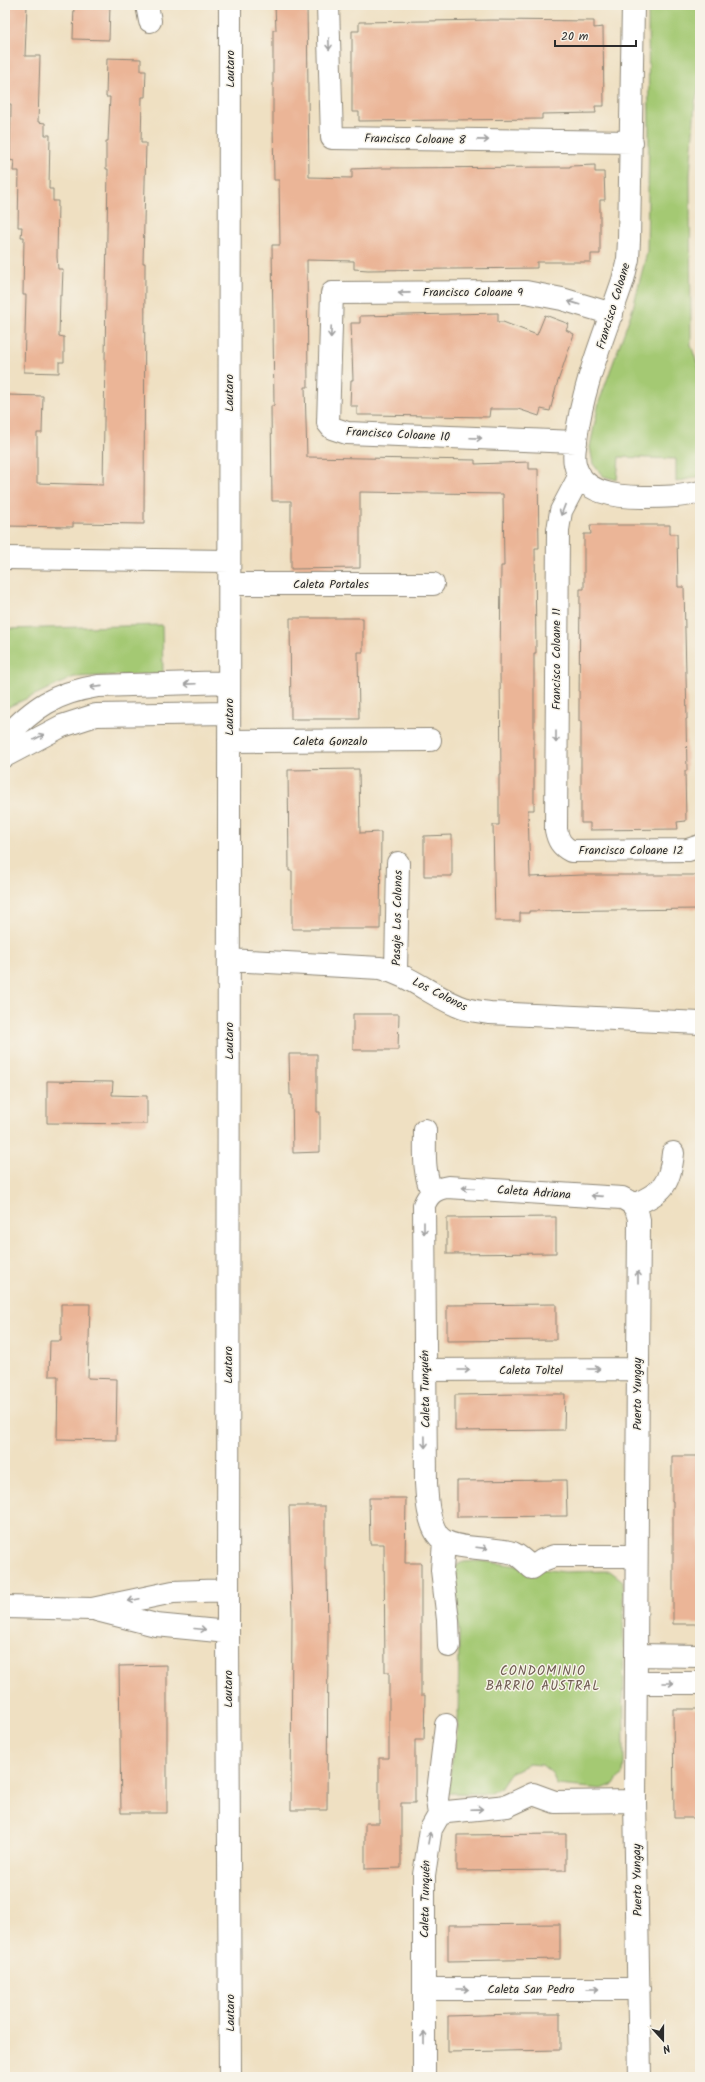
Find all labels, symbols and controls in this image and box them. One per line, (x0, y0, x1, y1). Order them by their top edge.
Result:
scale bar (555, 22, 636, 48)
text: 20 m (561, 27, 589, 46)
one-way arrow (325, 37, 333, 50)
street label: Lautaro (221, 50, 240, 88)
street label: Francisco Coloane 8 (364, 129, 467, 150)
one-way arrow (476, 136, 489, 144)
street label: Francisco Coloane (591, 260, 636, 352)
street label: Francisco Coloane 9 (423, 283, 523, 302)
one-way arrow (398, 289, 411, 297)
one-way arrow (568, 299, 581, 306)
one-way arrow (327, 325, 334, 338)
street label: Lautaro (220, 374, 239, 412)
street label: Francisco Coloane 10 (345, 422, 450, 447)
one-way arrow (469, 434, 482, 442)
one-way arrow (558, 504, 566, 516)
street label: Caleta Portales (293, 575, 369, 594)
street label: Francisco Coloane 11 (547, 608, 566, 710)
one-way arrow (184, 680, 197, 688)
one-way arrow (90, 683, 103, 690)
street label: Lautaro (220, 698, 239, 736)
one-way arrow (552, 730, 560, 743)
street label: Caleta Gonzalo (293, 732, 367, 751)
one-way arrow (33, 733, 45, 740)
street label: Francisco Coloane 12 (578, 841, 684, 860)
street label: Pasaje Los Colonos (387, 870, 408, 966)
street label: Los Colonos (409, 972, 471, 1016)
street label: Lautaro (220, 1022, 239, 1060)
street label: Caleta Adriana (496, 1180, 572, 1205)
one-way arrow (462, 1185, 475, 1192)
one-way arrow (591, 1193, 604, 1200)
one-way arrow (420, 1221, 428, 1234)
one-way arrow (634, 1271, 642, 1284)
street label: Lautaro (219, 1346, 238, 1384)
street label: Caleta Tunquén (415, 1350, 436, 1428)
street label: Puerto Yungay (628, 1357, 647, 1430)
street label: Caleta Toltel (499, 1361, 563, 1380)
one-way arrow (587, 1365, 600, 1373)
one-way arrow (457, 1366, 470, 1374)
one-way arrow (422, 1435, 429, 1448)
one-way arrow (475, 1544, 488, 1552)
one-way arrow (128, 1596, 141, 1604)
one-way arrow (193, 1626, 206, 1633)
district label: CONDOMINIO BARRIO AUSTRAL (486, 1661, 600, 1697)
street label: Lautaro (219, 1670, 238, 1708)
one-way arrow (661, 1679, 674, 1687)
one-way arrow (470, 1805, 483, 1813)
one-way arrow (425, 1832, 433, 1845)
street label: Puerto Yungay (627, 1843, 648, 1916)
street label: Caleta Tunquén (415, 1860, 436, 1938)
street label: Caleta San Pedro (488, 1980, 574, 1999)
one-way arrow (456, 1985, 469, 1993)
one-way arrow (586, 1985, 599, 1993)
street label: Lautaro (221, 1994, 240, 2032)
north arrow (643, 2020, 683, 2060)
one-way arrow (420, 2032, 428, 2045)
text: N (660, 2039, 673, 2058)

